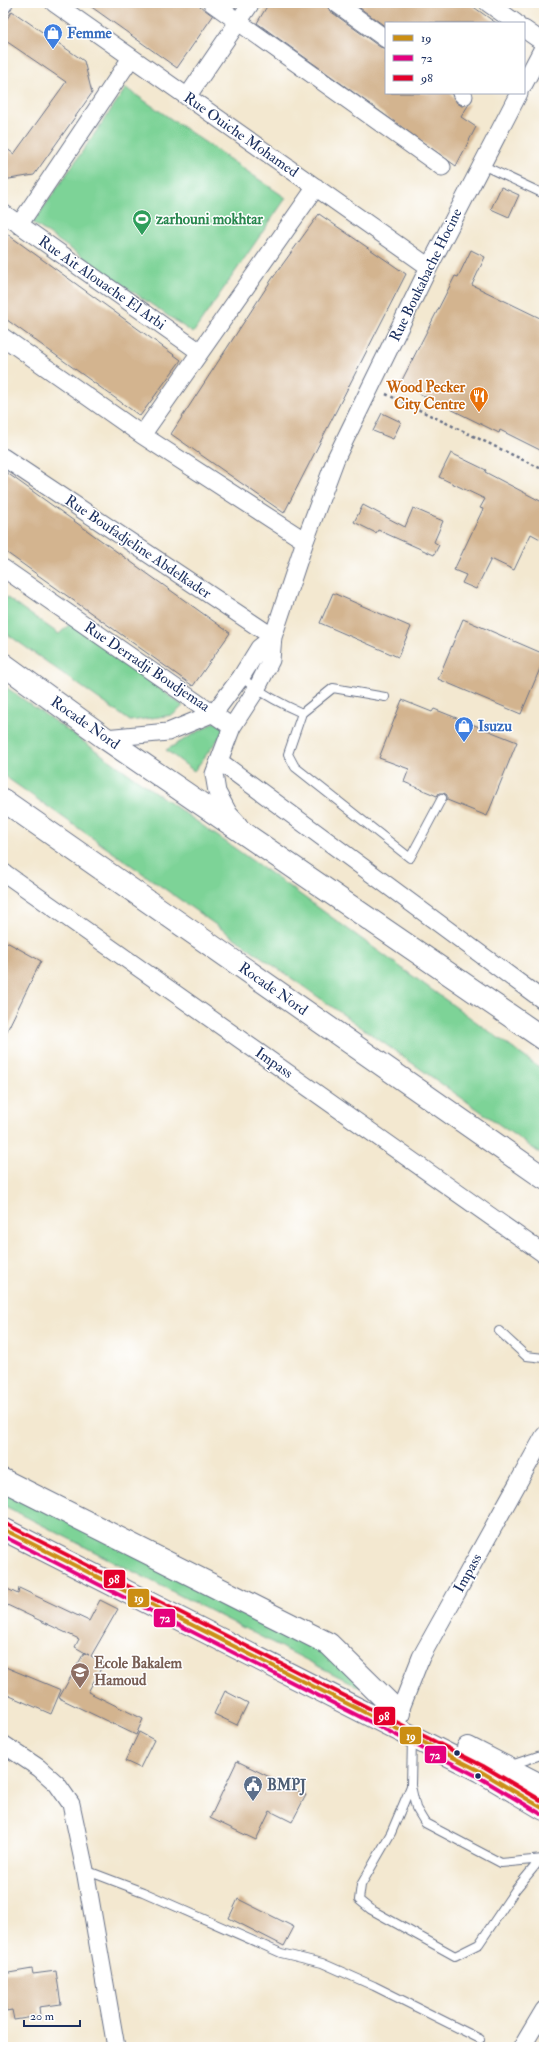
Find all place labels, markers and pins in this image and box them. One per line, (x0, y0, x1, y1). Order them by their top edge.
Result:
shop icon: Femme (42, 22, 64, 50)
place label: Femme (67, 24, 113, 43)
sports icon: zarhouni mokhtar (131, 208, 153, 236)
place label: zarhouni mokhtar (155, 210, 263, 229)
place label: Wood Pecker City Centre (386, 378, 466, 415)
restaurant icon: Wood Pecker City Centre (468, 385, 490, 413)
shop icon: Isuzu (453, 715, 475, 743)
place label: Isuzu (478, 717, 512, 736)
place label: Ecole Bakalem Hamoud (94, 1654, 182, 1690)
school or university icon: Ecole Bakalem Hamoud (69, 1661, 91, 1689)
unlabelled marker (452, 1748, 462, 1758)
unlabelled marker (473, 1771, 483, 1781)
public building icon: BMPJ (242, 1774, 264, 1802)
place label: BMPJ (267, 1776, 306, 1796)

